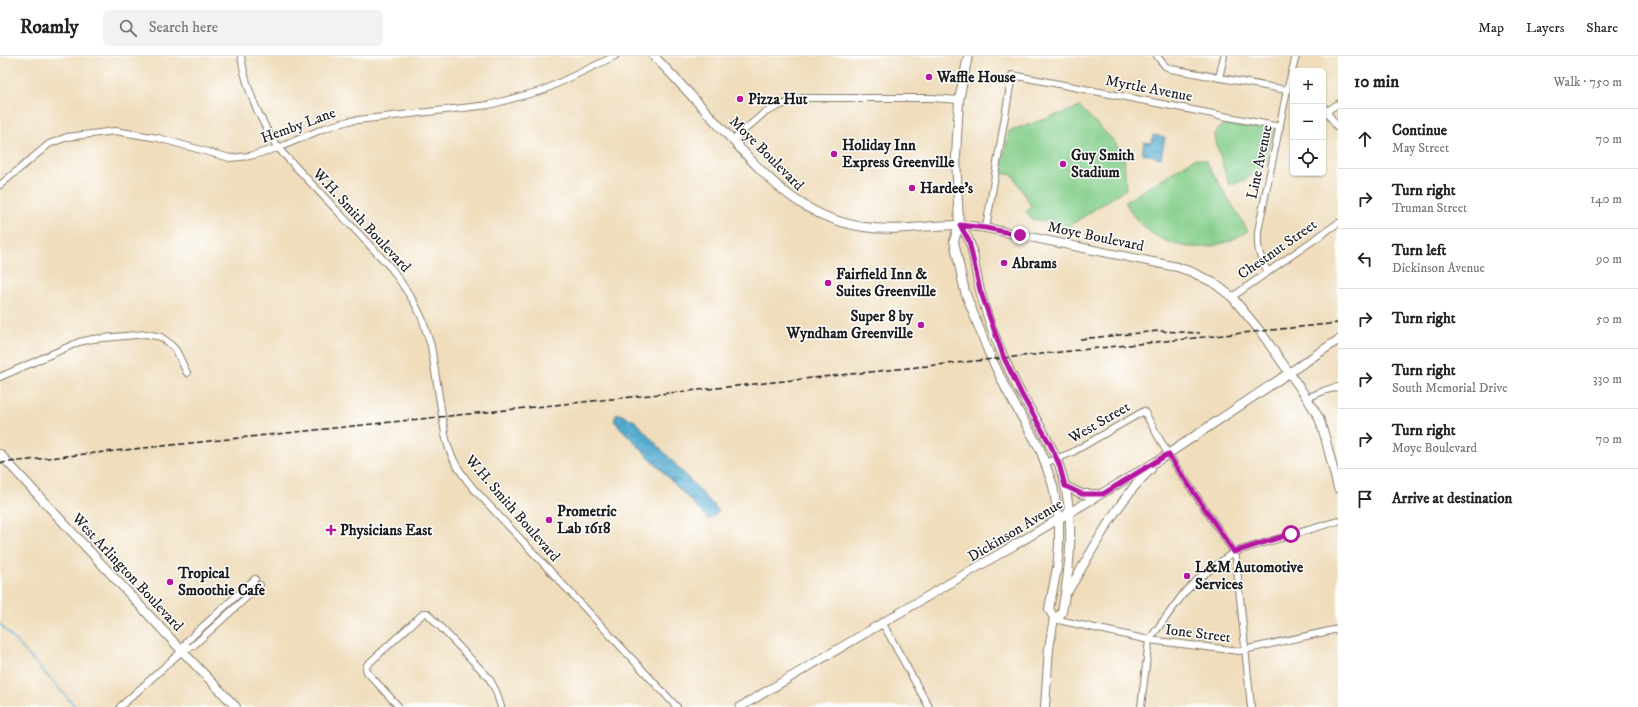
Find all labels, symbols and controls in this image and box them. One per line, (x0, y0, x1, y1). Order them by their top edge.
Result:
search box (103, 10, 383, 46)
text: Roamly (20, 16, 79, 39)
icon: search (117, 17, 139, 39)
text: Search here (149, 18, 218, 37)
text: Map (1478, 19, 1504, 37)
text: Layers (1526, 19, 1564, 37)
text: Share (1586, 19, 1618, 37)
place label: Waffle House (936, 68, 1016, 87)
map controls (1290, 68, 1326, 176)
button: + (1290, 68, 1326, 104)
street label: Myrtle Avenue (1104, 71, 1194, 106)
text: 10 min (1354, 71, 1399, 93)
marker: Waffle House (924, 72, 934, 82)
text: Walk · 750 m (1553, 74, 1622, 90)
place label: Pizza Hut (748, 90, 808, 109)
marker: Pizza Hut (735, 94, 745, 104)
street label: Hemby Lane (258, 103, 338, 148)
button: − (1290, 104, 1326, 140)
street label: Moye Boulevard (725, 112, 808, 195)
text: Continue (1392, 121, 1447, 140)
street label: Line Avenue (1242, 123, 1277, 201)
icon: ahead (1354, 128, 1376, 150)
text: 70 m (1596, 131, 1622, 147)
place label: Holiday Inn Express Greenville (842, 136, 955, 172)
button: locate (1290, 140, 1326, 176)
text: May Street (1392, 140, 1449, 156)
place label: Guy Smith Stadium (1071, 146, 1135, 182)
marker: Holiday Inn Express Greenville (829, 149, 839, 159)
marker: Guy Smith Stadium (1058, 159, 1068, 169)
street label: W.H. Smith Boulevard (308, 164, 415, 277)
place label: Hardee's (920, 179, 973, 198)
text: Turn right (1392, 181, 1455, 200)
marker: Hardee's (907, 183, 917, 193)
icon: right (1354, 188, 1376, 210)
text: 140 m (1590, 191, 1622, 207)
text: Truman Street (1392, 200, 1467, 216)
street label: Chestnut Street (1234, 215, 1321, 284)
street label: Moye Boulevard (1046, 217, 1146, 256)
route end (1011, 226, 1029, 244)
text: Turn left (1392, 241, 1446, 260)
icon: left (1354, 248, 1376, 270)
text: 90 m (1596, 251, 1622, 267)
place label: Abrams (1011, 254, 1057, 273)
marker: Abrams (999, 258, 1009, 268)
text: Dickinson Avenue (1392, 260, 1485, 276)
place label: Fairfield Inn & Suites Greenville (836, 265, 937, 301)
marker: Fairfield Inn & Suites Greenville (823, 278, 833, 288)
place label: Super 8 by Wyndham Greenville (786, 307, 914, 343)
icon: right (1354, 308, 1376, 330)
text: Turn right (1392, 309, 1455, 328)
text: 50 m (1596, 311, 1622, 327)
marker: Super 8 by Wyndham Greenville (916, 320, 926, 330)
text: Turn right (1392, 361, 1455, 380)
icon: right (1354, 368, 1376, 390)
text: 330 m (1593, 371, 1622, 387)
text: South Memorial Drive (1392, 380, 1508, 396)
street label: West Street (1064, 397, 1133, 448)
text: Turn right (1392, 421, 1455, 440)
icon: right (1354, 428, 1376, 450)
text: 70 m (1596, 431, 1622, 447)
text: Moye Boulevard (1392, 440, 1477, 456)
street label: W.H. Smith Boulevard (460, 450, 565, 566)
icon: arrive (1354, 488, 1376, 510)
text: Arrive at destination (1392, 489, 1512, 508)
street label: Dickinson Avenue (964, 495, 1066, 566)
place label: Prometric Lab 1618 (557, 502, 617, 538)
street label: West Arlington Boulevard (67, 509, 188, 636)
marker: Prometric Lab 1618 (544, 515, 554, 525)
place label: Physicians East (340, 521, 432, 540)
marker: Physicians East (325, 524, 337, 536)
route start (1282, 525, 1300, 543)
place label: L&M Automotive Services (1195, 558, 1304, 594)
place label: Tropical Smoothie Cafe (177, 564, 266, 600)
marker: L&M Automotive Services (1182, 571, 1192, 581)
marker: Tropical Smoothie Cafe (165, 577, 175, 587)
street label: Ione Street (1164, 620, 1232, 647)

